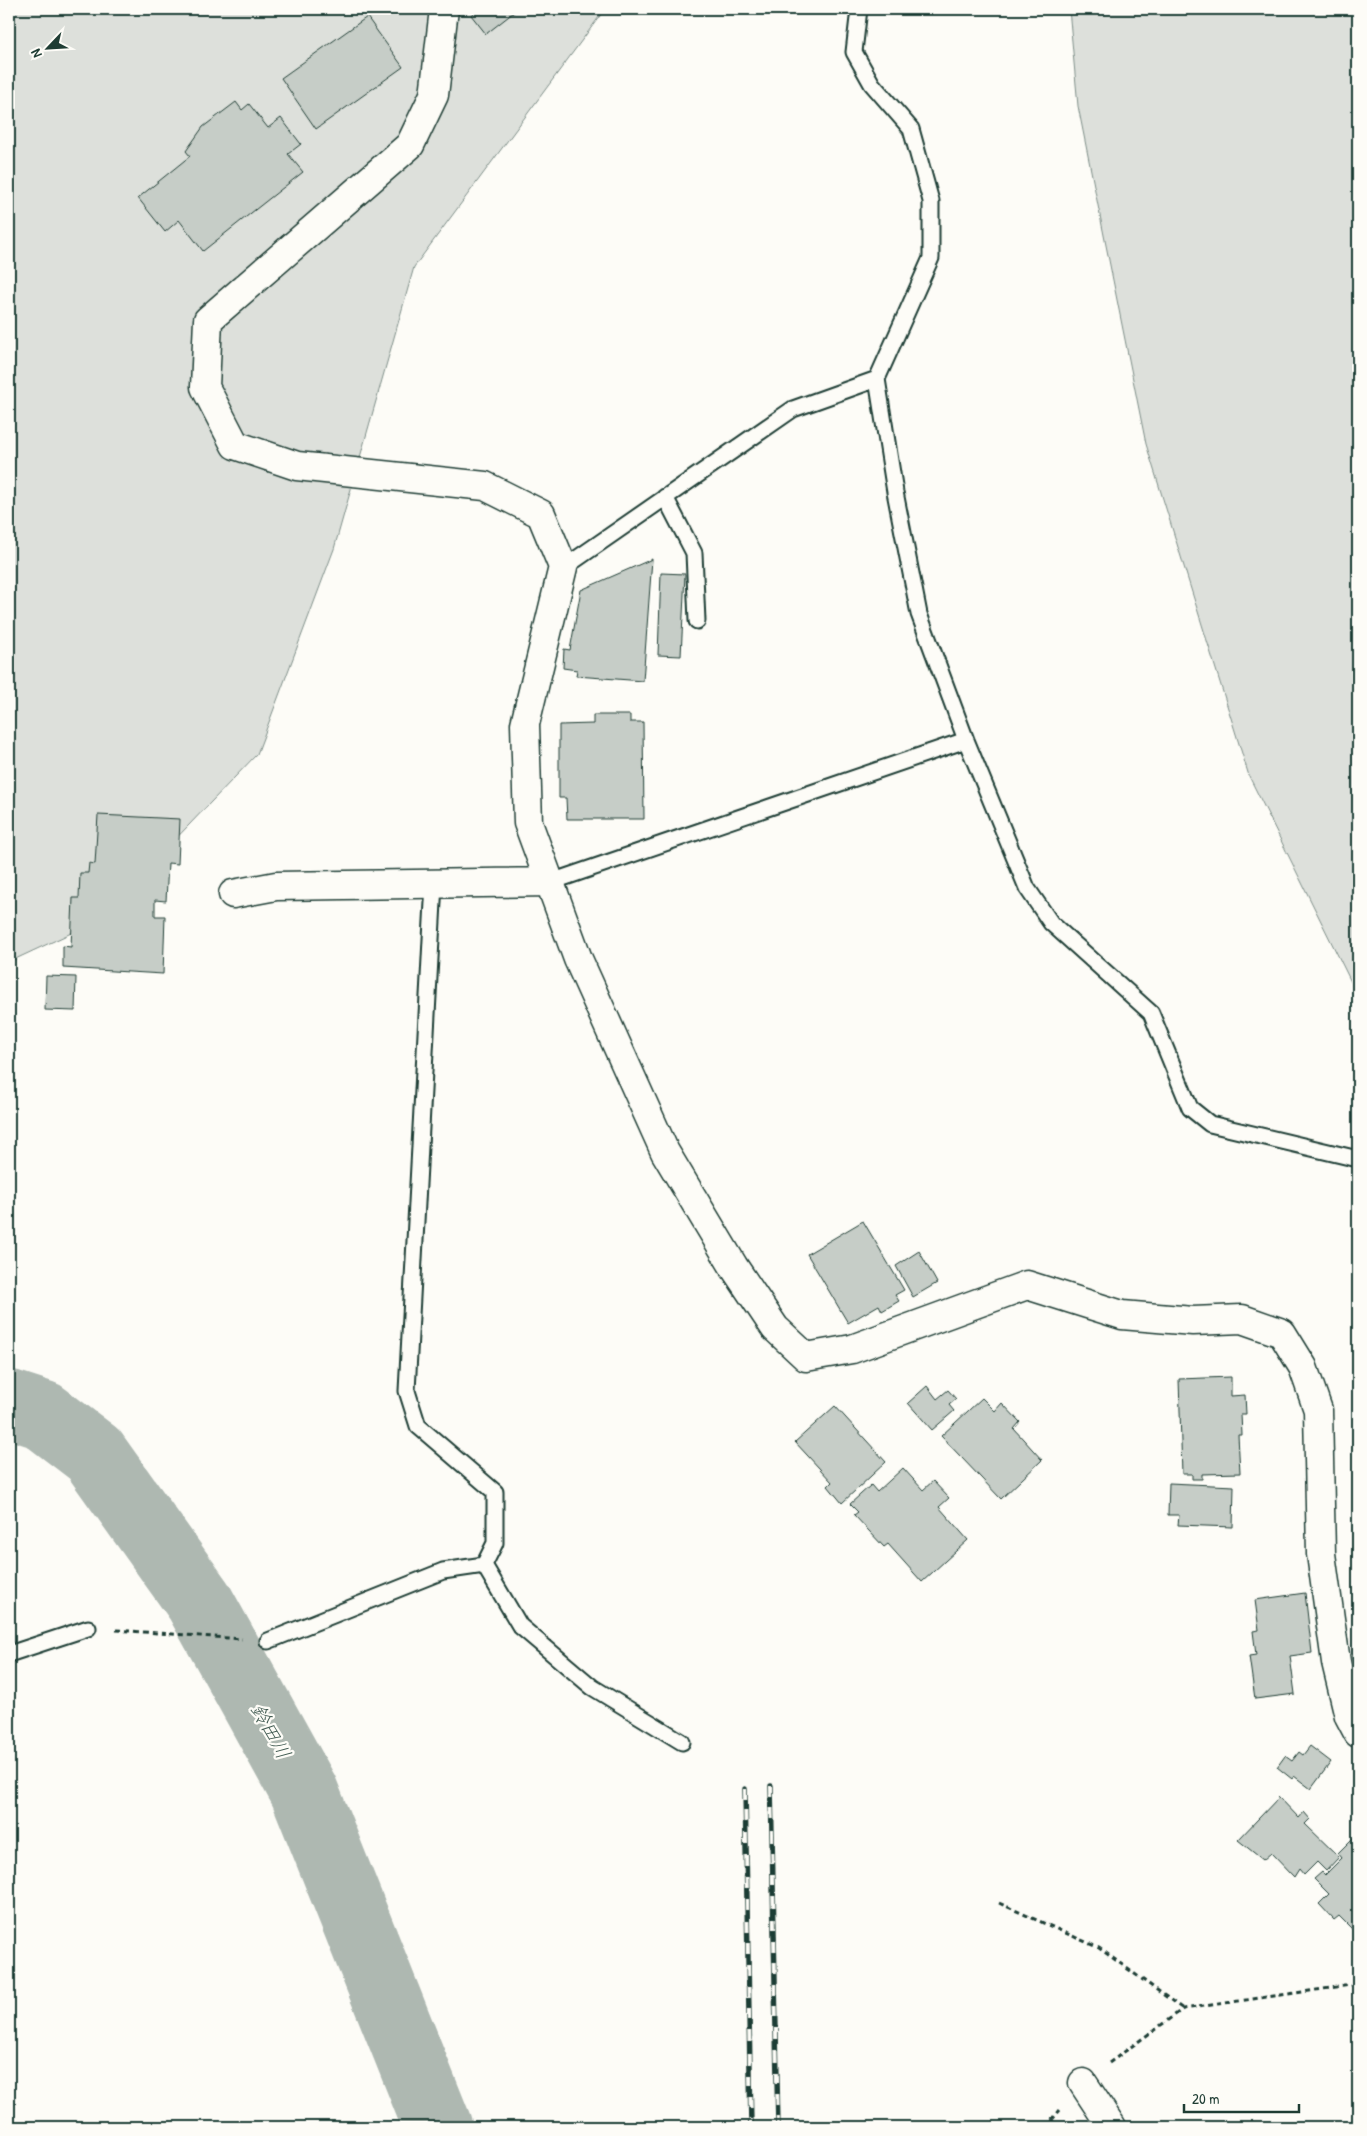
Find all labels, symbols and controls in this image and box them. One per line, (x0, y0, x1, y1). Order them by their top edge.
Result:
north arrow (22, 22, 72, 72)
text: N (25, 46, 46, 61)
water label: 鈴田川 (245, 1698, 298, 1764)
scale bar (1184, 2081, 1300, 2113)
text: 20 m (1192, 2088, 1219, 2109)

